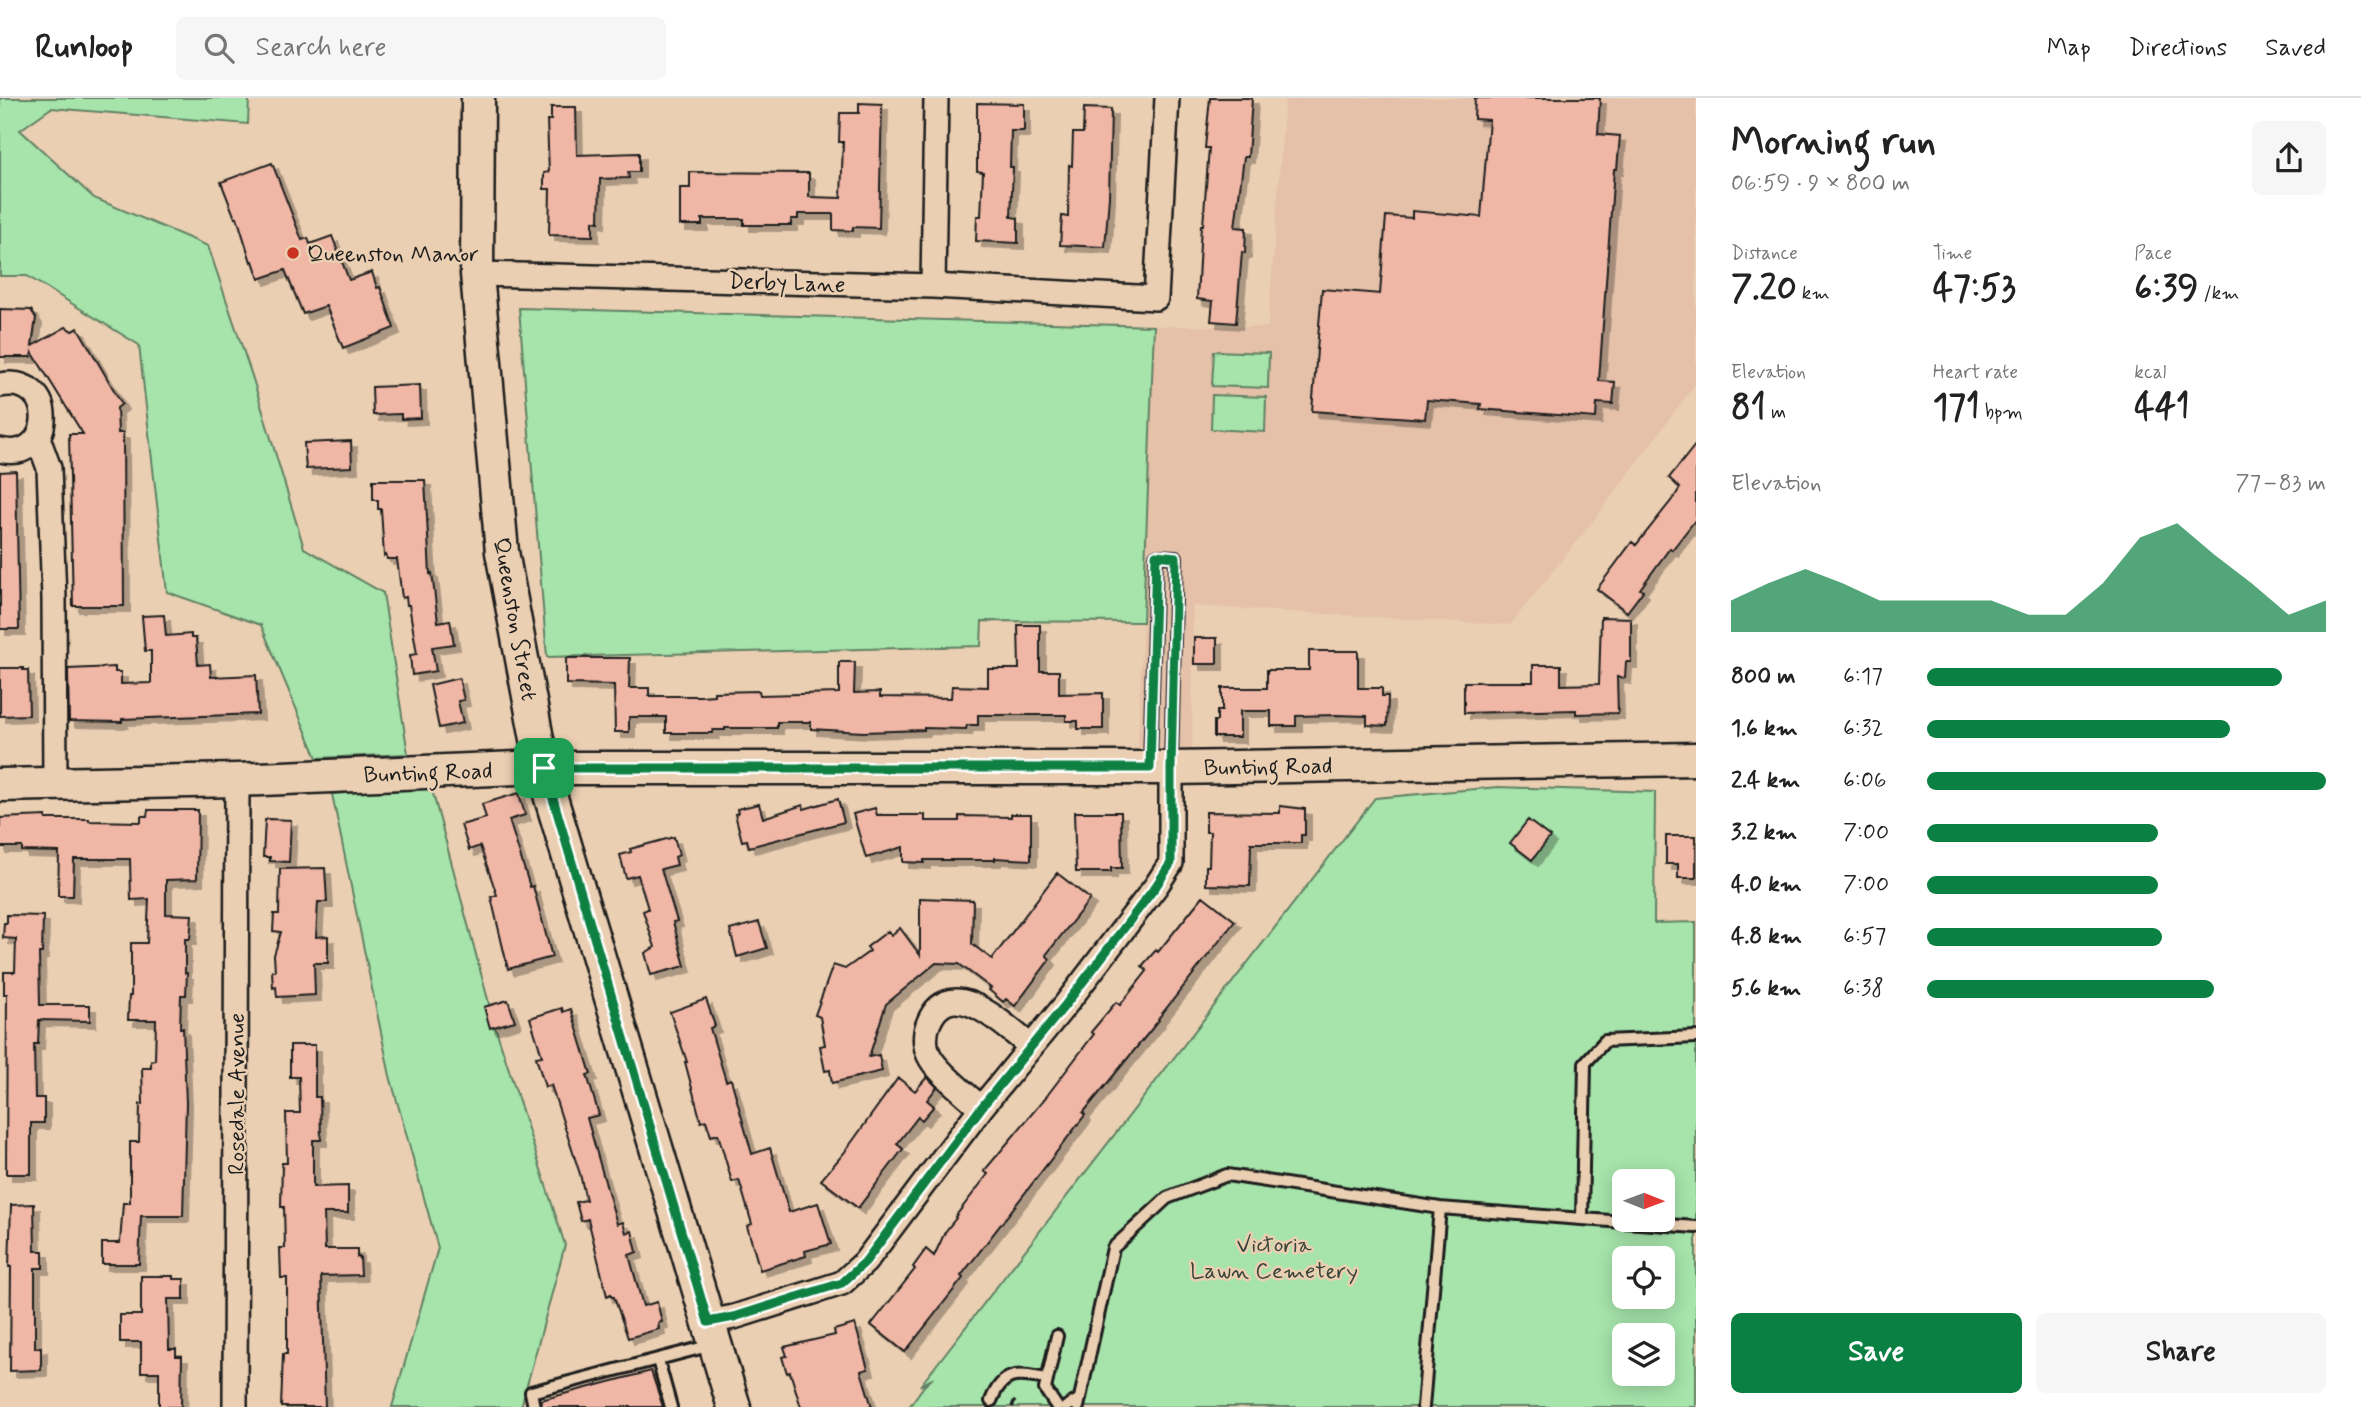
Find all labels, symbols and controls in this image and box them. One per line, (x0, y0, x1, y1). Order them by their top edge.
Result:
search box (176, 17, 666, 80)
text: Runloop (35, 26, 134, 70)
icon: search (200, 29, 238, 67)
text: Search here (256, 31, 386, 65)
text: Map (2047, 33, 2091, 64)
text: Directions (2129, 33, 2227, 64)
text: Saved (2265, 33, 2326, 64)
text: Morning run (1731, 118, 1936, 167)
button: share (2252, 121, 2326, 195)
text: 06:59 · 9 × 800 m (1731, 169, 1910, 199)
place label: Queenston Manor (307, 240, 479, 270)
text: Distance (1731, 241, 1798, 266)
text: Time (1933, 241, 1972, 266)
text: Pace (2134, 241, 2172, 266)
marker: Queenston Manor (285, 245, 301, 261)
text: 7.20 (1731, 266, 1797, 312)
text: 47:53 (1933, 266, 2016, 312)
text: 6:39 (2134, 266, 2198, 312)
street label: Derby Lane (728, 267, 846, 301)
text: km (1797, 281, 1830, 306)
text: /km (2198, 281, 2239, 306)
text: Elevation (1731, 360, 1806, 385)
text: Heart rate (1933, 360, 2018, 385)
text: kcal (2134, 360, 2166, 385)
text: 81 (1731, 385, 1766, 431)
text: 171 (1933, 385, 1980, 431)
text: 441 (2134, 385, 2190, 431)
text: m (1766, 400, 1786, 425)
text: bpm (1980, 400, 2023, 425)
text: Elevation (1731, 469, 1822, 499)
text: 77–83 m (2236, 469, 2326, 499)
street label: Queenston Street (485, 535, 543, 703)
text: 800 m (1731, 662, 1795, 692)
text: 6:17 (1843, 662, 1883, 692)
text: 1.6 km (1731, 714, 1798, 744)
text: 6:32 (1843, 714, 1883, 744)
pin (514, 738, 574, 798)
icon: arrive (525, 749, 563, 787)
street label: Bunting Road (1203, 752, 1333, 786)
street label: Bunting Road (363, 757, 493, 793)
text: 2.4 km (1731, 766, 1800, 796)
text: 6:06 (1843, 766, 1887, 796)
text: 3.2 km (1731, 818, 1797, 848)
text: 7:00 (1843, 818, 1889, 848)
text: 4.0 km (1731, 870, 1802, 900)
text: 7:00 (1843, 870, 1889, 900)
text: 4.8 km (1731, 922, 1802, 952)
text: 6:57 (1843, 922, 1886, 952)
text: 5.6 km (1731, 974, 1801, 1004)
text: 6:38 (1843, 974, 1884, 1004)
street label: Rosedale Avenue (223, 1013, 253, 1175)
north arrow (1612, 1169, 1675, 1232)
map controls (1612, 1169, 1675, 1386)
park label: Victoria Lawn Cemetery (1190, 1231, 1358, 1287)
button: locate (1612, 1246, 1675, 1309)
button: Save (1731, 1313, 2022, 1393)
button: Share (2036, 1313, 2326, 1393)
button: layers (1612, 1323, 1675, 1386)

